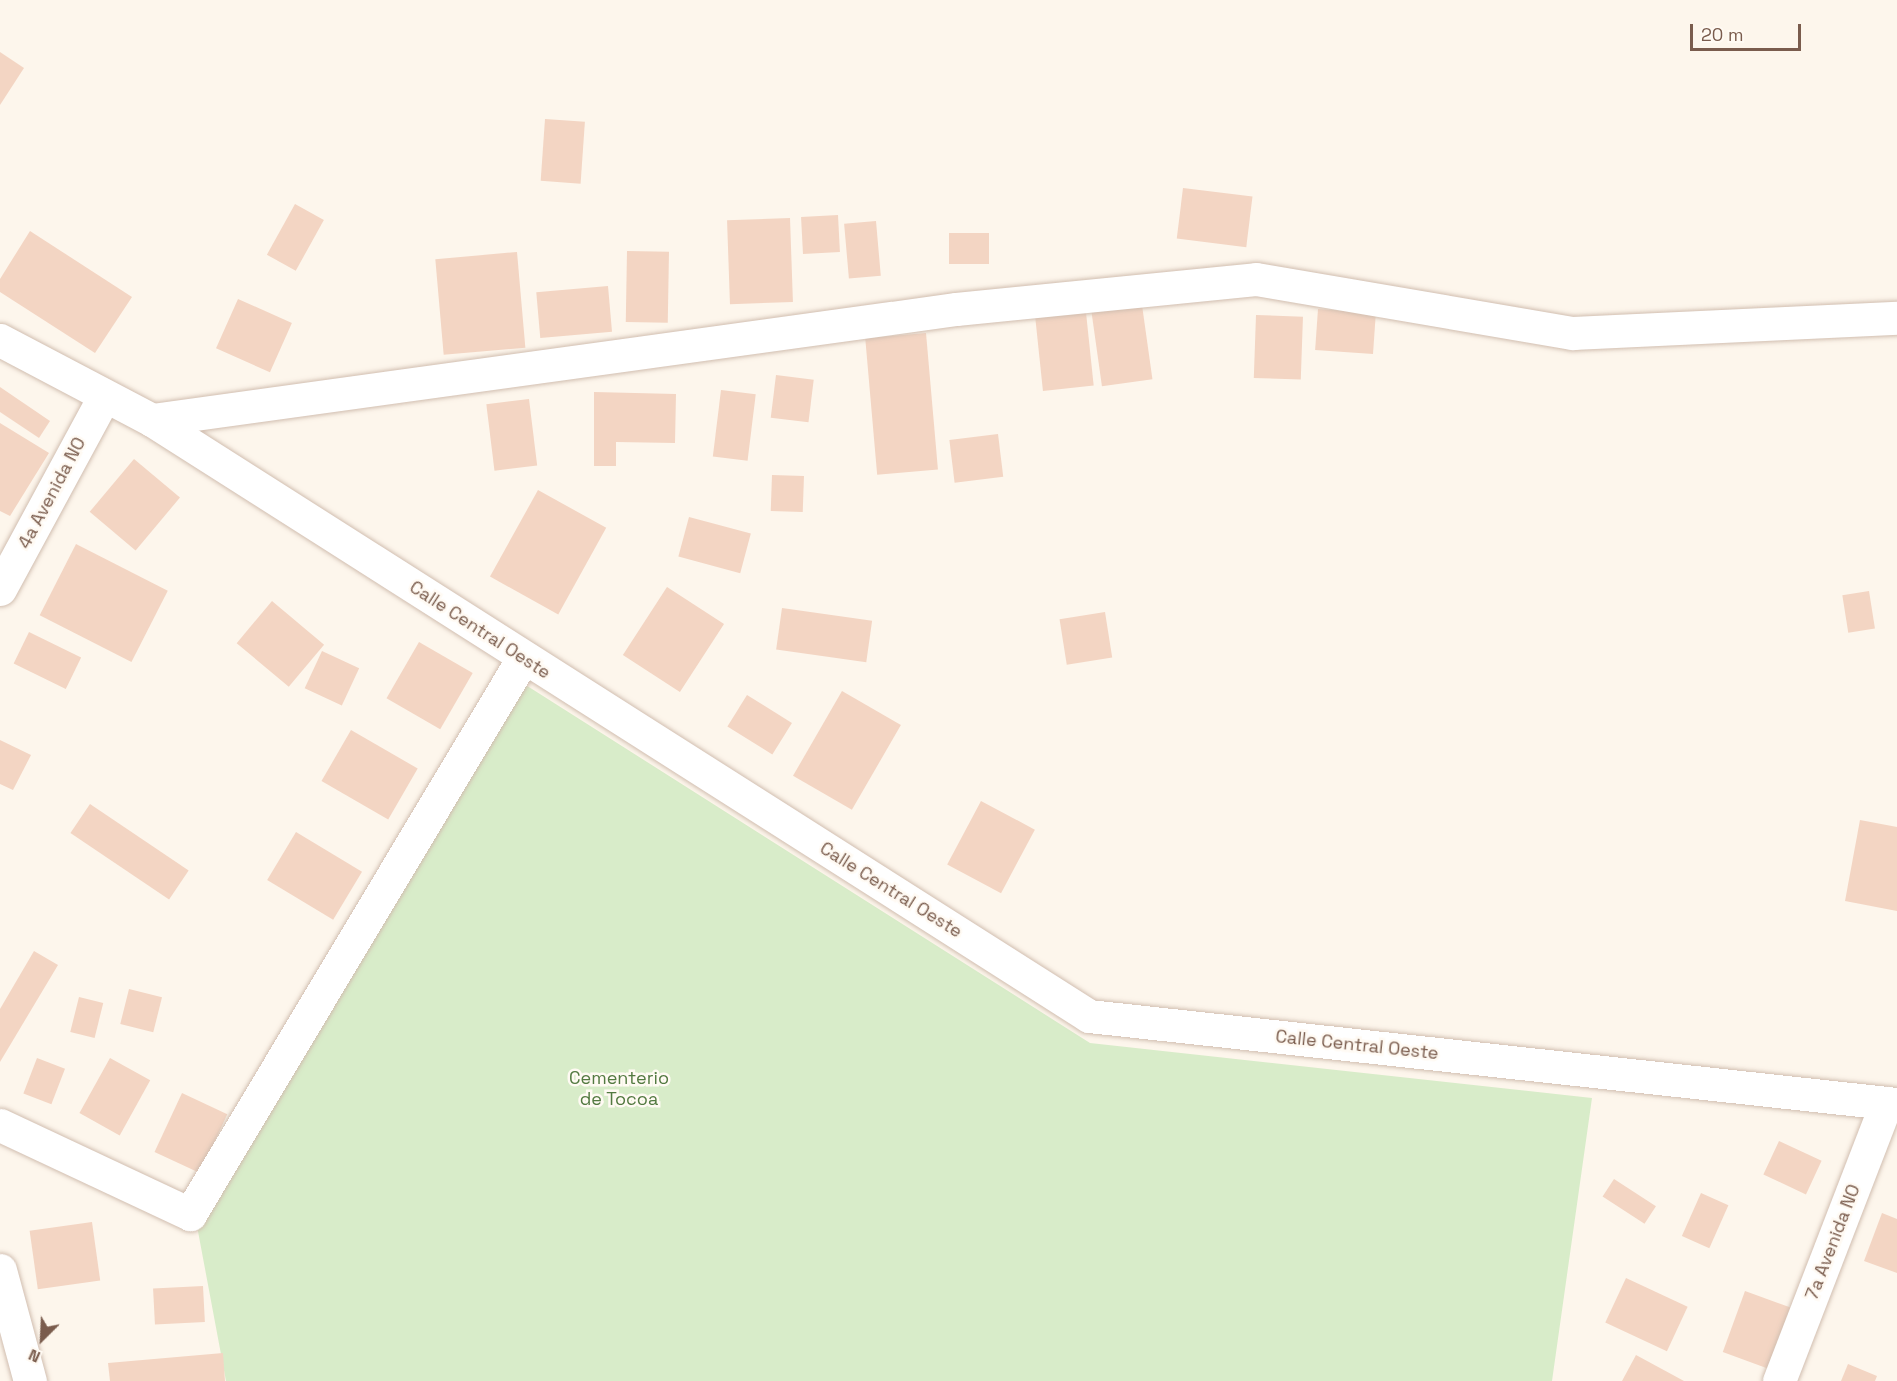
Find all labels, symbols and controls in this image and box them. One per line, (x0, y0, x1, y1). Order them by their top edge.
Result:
scale bar (1693, 12, 1804, 50)
text: 20 m (1701, 23, 1744, 46)
street label: 4a Avenida NO (14, 434, 90, 552)
street label: Calle Central Oeste (405, 576, 555, 684)
street label: Calle Central Oeste (816, 837, 966, 943)
street label: Calle Central Oeste (1274, 1026, 1440, 1064)
park label: Cementerio de Tocoa (569, 1068, 669, 1110)
street label: 7a Avenida NO (1801, 1181, 1865, 1303)
north arrow (12, 1309, 72, 1369)
text: N (25, 1344, 44, 1368)

